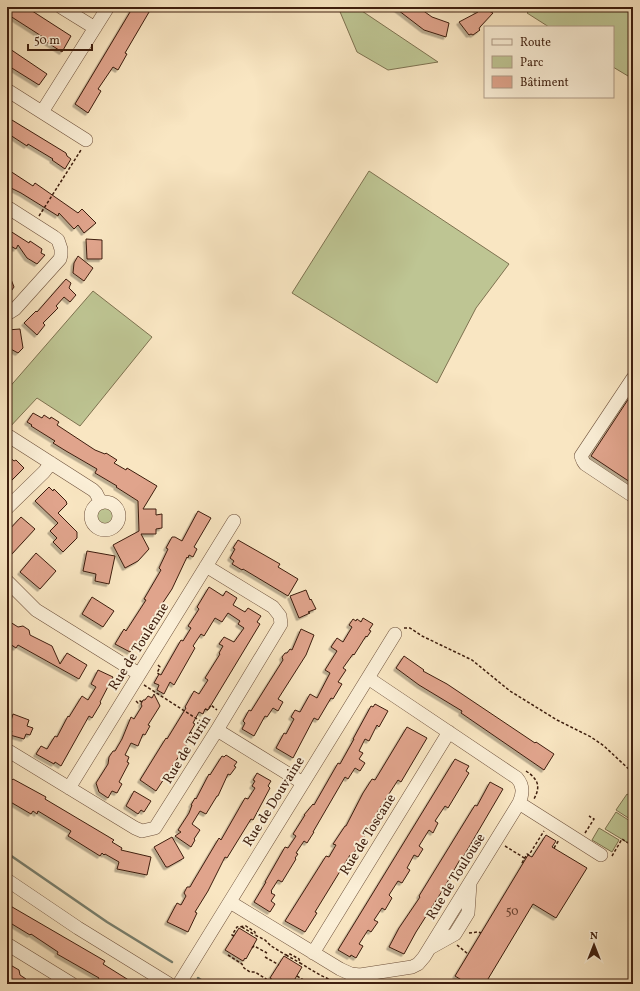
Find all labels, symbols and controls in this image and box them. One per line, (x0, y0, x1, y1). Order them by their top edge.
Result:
scale bar (28, 26, 92, 52)
legend (484, 26, 614, 98)
text: 50 m (34, 33, 60, 49)
text: Route (520, 35, 551, 51)
text: Parc (520, 55, 543, 71)
text: Bâtiment (520, 75, 569, 91)
street label: Rue de Toulenne (105, 599, 174, 694)
street label: Rue de Turin (159, 712, 216, 788)
street label: Rue de Douvaine (239, 753, 310, 850)
street label: Rue de Toscane (336, 790, 401, 879)
street label: Rue de Toulouse (422, 830, 491, 924)
house number: 50 (506, 904, 518, 920)
north arrow (574, 925, 614, 965)
text: N (590, 929, 598, 944)

